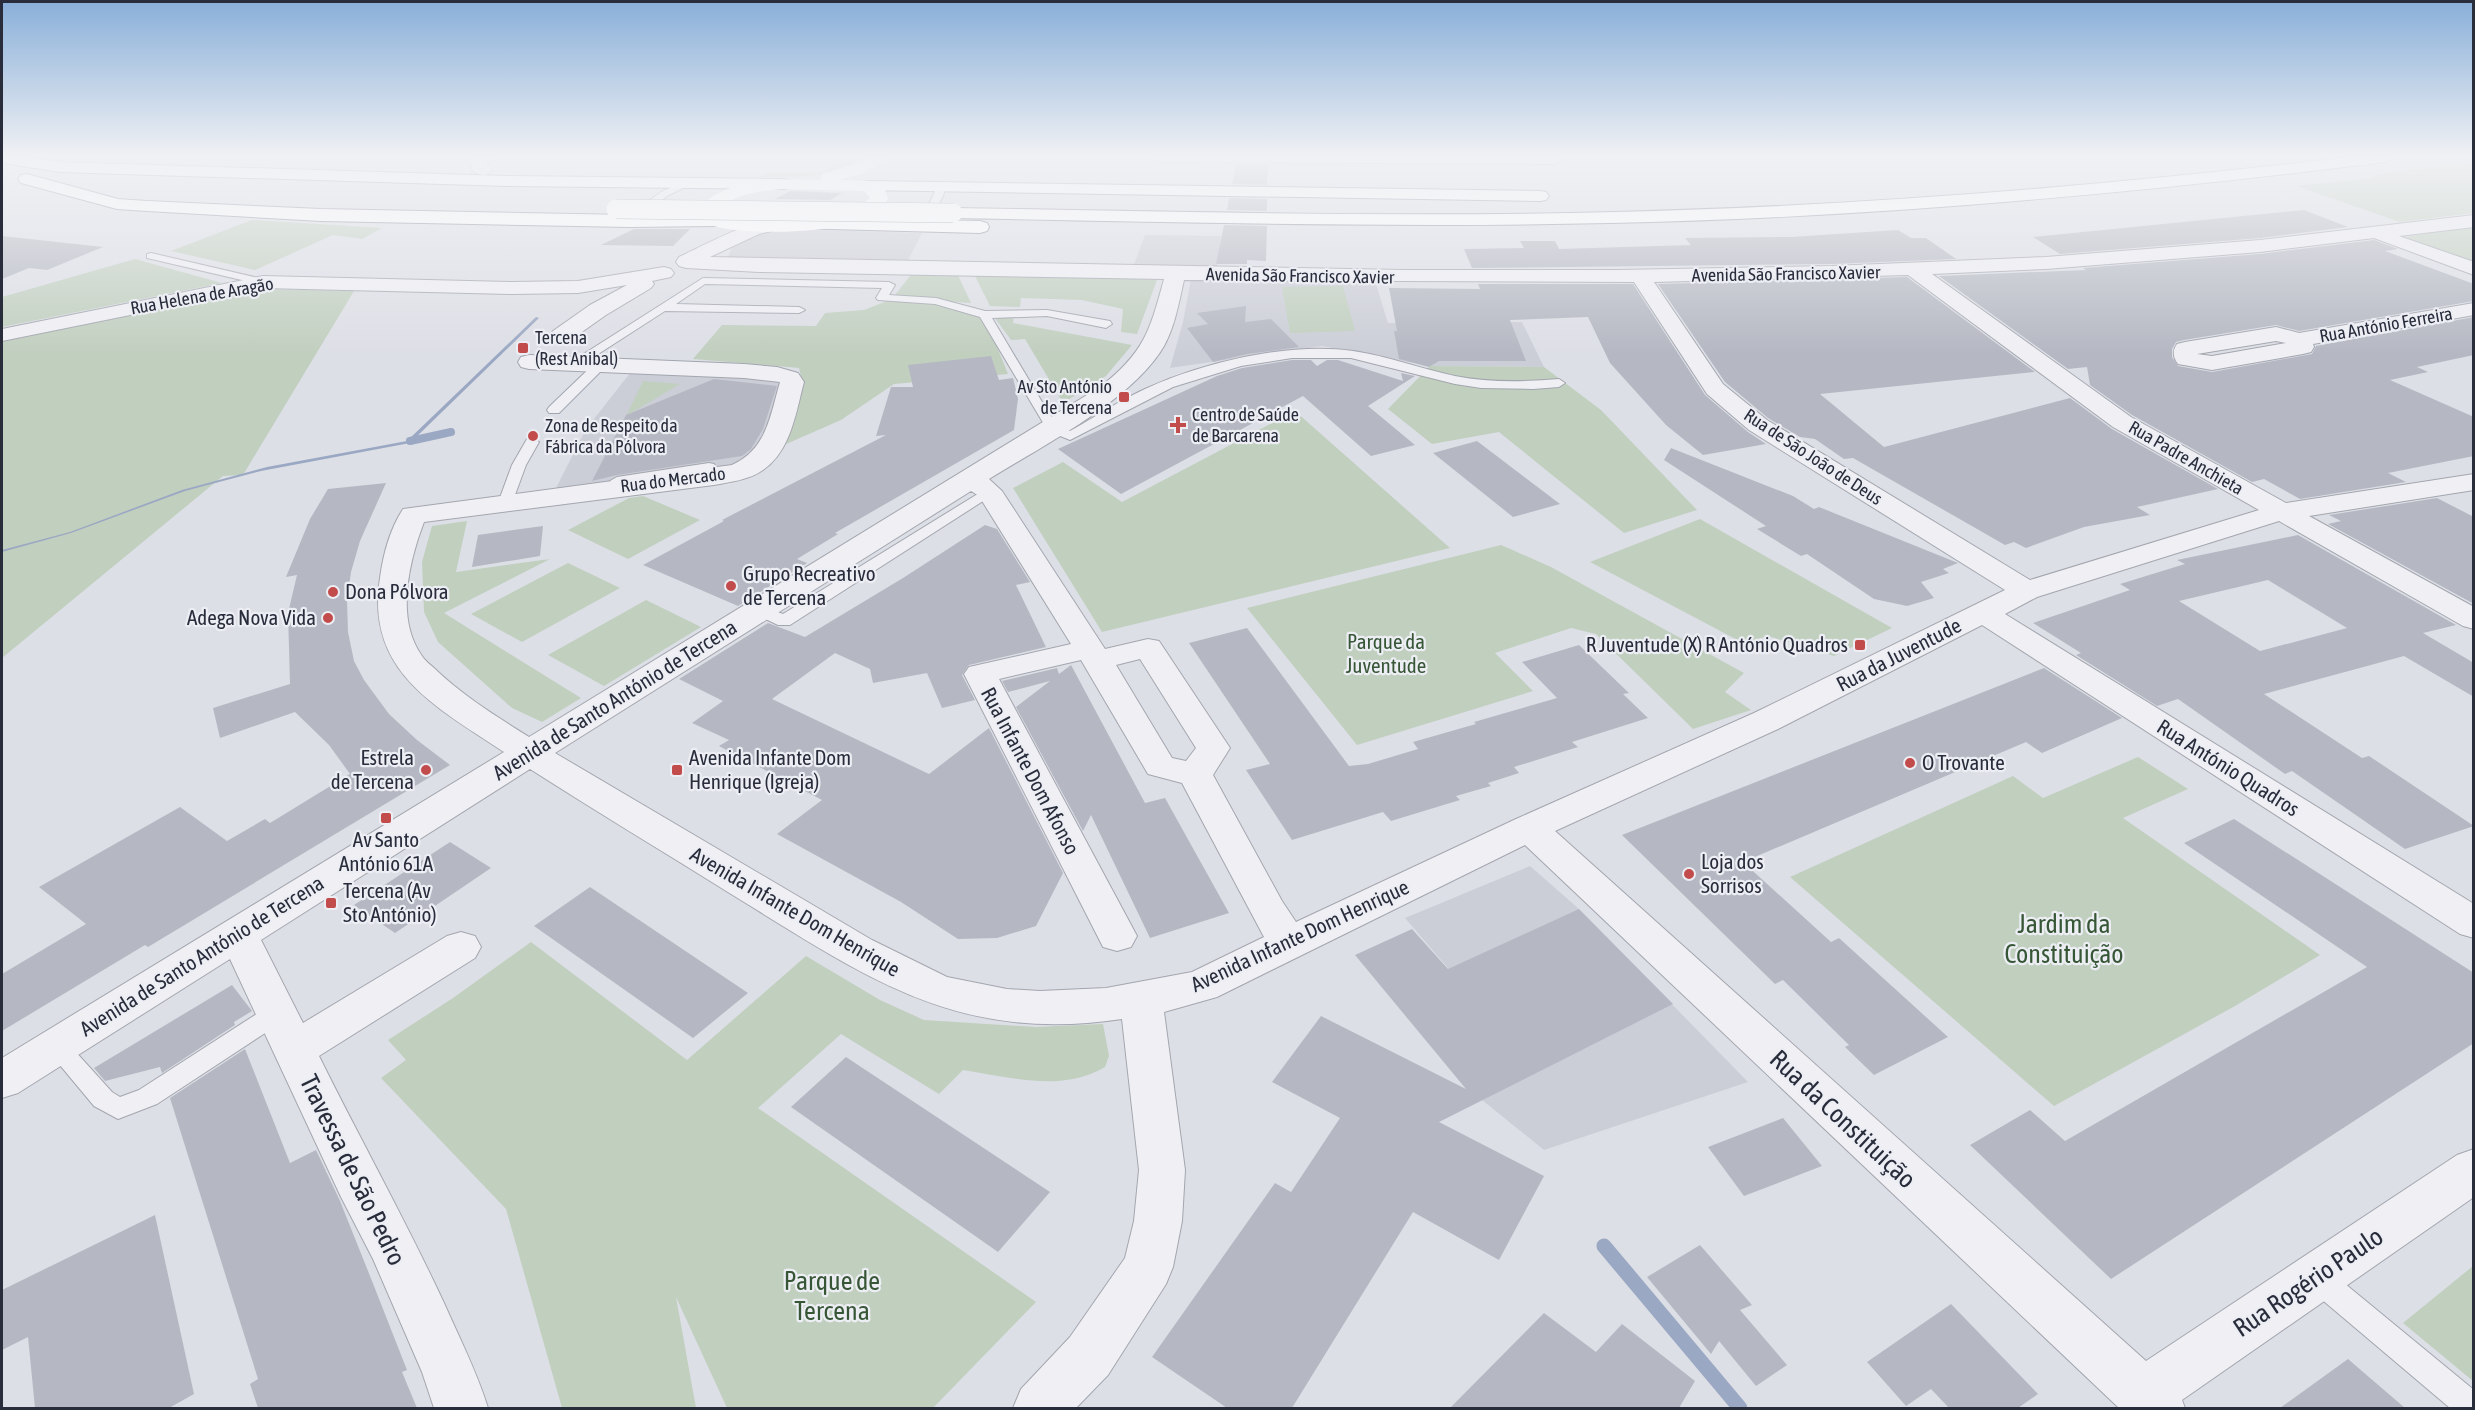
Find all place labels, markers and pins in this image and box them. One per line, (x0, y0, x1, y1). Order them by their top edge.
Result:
place label: Tercena (Rest Anibal) (535, 327, 618, 369)
marker: Tercena (Rest Anibal) (516, 341, 530, 355)
place label: Av Sto António de Tercena (1017, 376, 1112, 418)
marker: Av Sto António de Tercena (1117, 390, 1131, 404)
place label: Centro de Saúde de Barcarena (1192, 404, 1299, 446)
place label: Zona de Respeito da Fábrica da Pólvora (545, 415, 678, 457)
marker: Centro de Saúde de Barcarena (1169, 416, 1187, 434)
marker: Zona de Respeito da Fábrica da Pólvora (526, 429, 540, 443)
place label: Grupo Recreativo de Tercena (743, 561, 876, 609)
place label: Dona Pólvora (345, 579, 449, 603)
marker: Grupo Recreativo de Tercena (724, 579, 738, 593)
marker: Dona Pólvora (326, 585, 340, 599)
place label: Adega Nova Vida (187, 605, 316, 629)
marker: Adega Nova Vida (321, 611, 335, 625)
place label: R Juventude (X) R António Quadros (1586, 632, 1848, 656)
marker: R Juventude (X) R António Quadros (1853, 638, 1867, 652)
place label: Estrela de Tercena (331, 745, 414, 793)
place label: Avenida Infante Dom Henrique (Igreja) (689, 745, 851, 793)
place label: O Trovante (1922, 750, 2005, 774)
marker: O Trovante (1903, 756, 1917, 770)
marker: Estrela de Tercena (419, 763, 433, 777)
marker: Avenida Infante Dom Henrique (Igreja) (670, 763, 684, 777)
marker: Av Santo António 61A (379, 811, 393, 825)
place label: Av Santo António 61A (339, 827, 434, 875)
place label: Loja dos Sorrisos (1701, 849, 1764, 897)
marker: Loja dos Sorrisos (1682, 867, 1696, 881)
place label: Tercena (Av Sto António) (343, 878, 437, 926)
marker: Tercena (Av Sto António) (324, 896, 338, 910)

